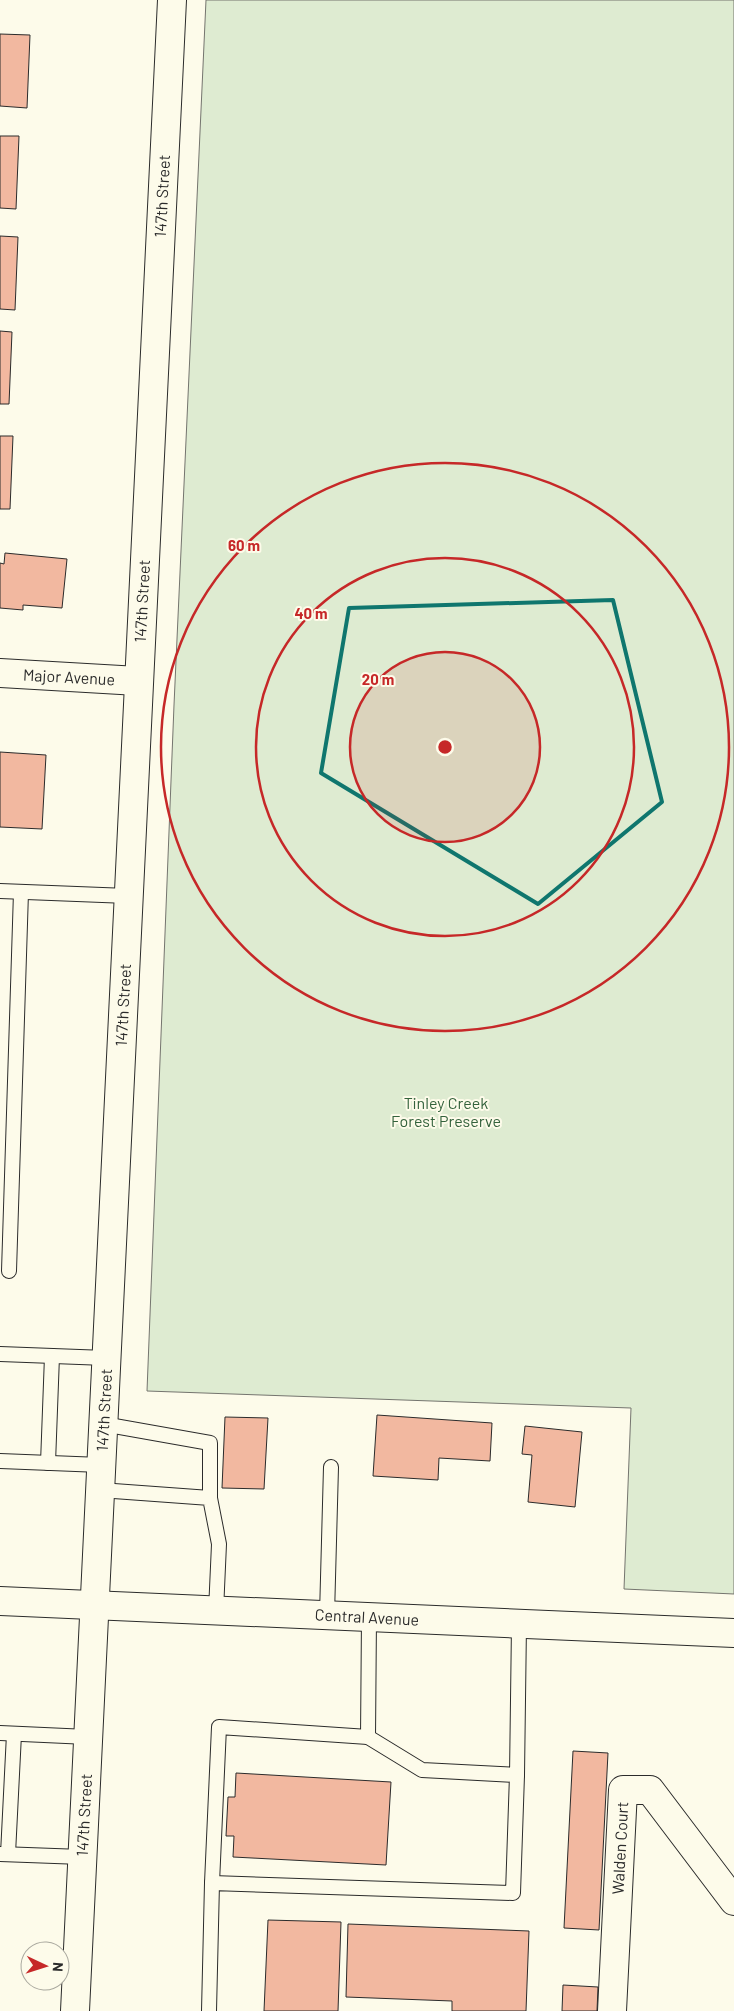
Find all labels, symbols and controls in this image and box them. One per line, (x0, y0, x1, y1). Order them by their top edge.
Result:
street label: 147th Street (150, 154, 173, 238)
text: 60 m (228, 536, 260, 554)
street label: 147th Street (130, 559, 153, 643)
text: 40 m (294, 604, 328, 622)
street label: Major Avenue (23, 665, 116, 688)
text: 20 m (362, 670, 394, 688)
centre of rings (436, 738, 454, 756)
street label: 147th Street (111, 963, 134, 1047)
park label: Tinley Creek Forest Preserve (391, 1093, 501, 1130)
street label: 147th Street (92, 1368, 115, 1452)
street label: Central Avenue (314, 1604, 420, 1629)
street label: 147th Street (72, 1773, 95, 1857)
street label: Walden Court (608, 1801, 631, 1895)
north arrow (20, 1941, 70, 1991)
text: N (50, 1962, 67, 1972)

